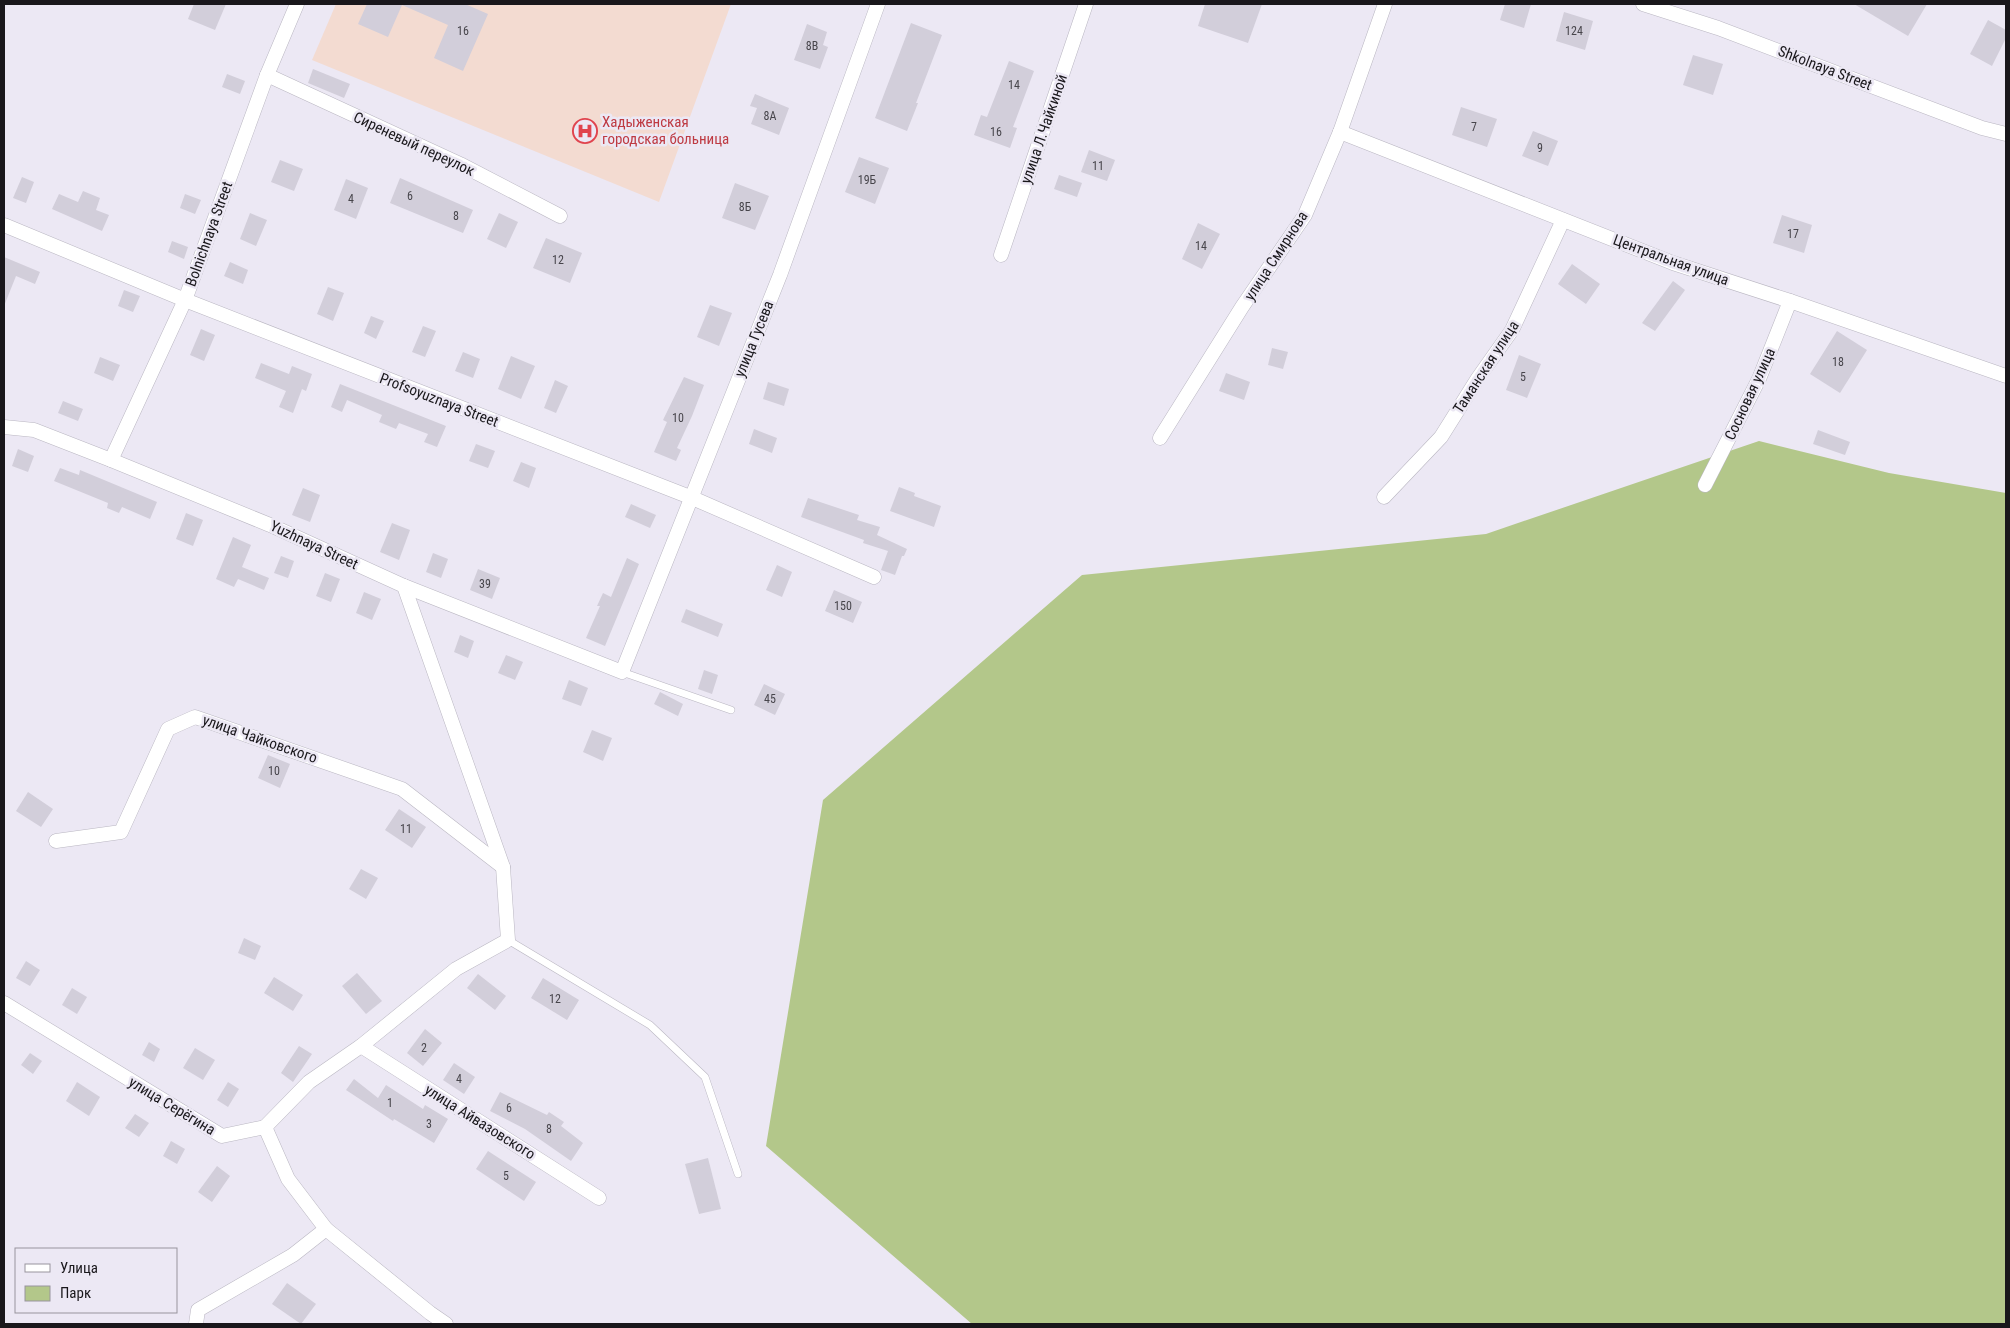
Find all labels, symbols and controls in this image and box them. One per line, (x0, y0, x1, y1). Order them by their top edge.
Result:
house number: 16 (457, 24, 469, 38)
house number: 124 (1565, 24, 1583, 38)
house number: 8В (806, 39, 818, 53)
street label: Shkolnaya Street (1776, 42, 1874, 94)
street label: улица Л.Чайкиной (1017, 72, 1071, 186)
house number: 14 (1008, 78, 1020, 92)
street label: Сиреневый переулок (351, 108, 477, 180)
house number: 8А (764, 109, 777, 123)
place label: Хадыженская городская больница (602, 113, 729, 148)
hospital icon: Хадыженская городская больница (572, 118, 598, 144)
house number: 7 (1471, 120, 1477, 134)
house number: 16 (990, 125, 1002, 139)
house number: 9 (1537, 141, 1543, 155)
house number: 11 (1092, 159, 1104, 173)
house number: 19Б (858, 173, 877, 187)
street label: Bolnichnaya Street (182, 179, 236, 289)
house number: 6 (407, 189, 413, 203)
house number: 4 (348, 192, 354, 206)
house number: 8Б (739, 200, 752, 214)
street label: улица Смирнова (1240, 208, 1312, 304)
house number: 8 (453, 209, 459, 223)
house number: 17 (1787, 227, 1799, 241)
street label: Центральная улица (1611, 231, 1731, 289)
house number: 14 (1195, 239, 1207, 253)
house number: 12 (552, 253, 564, 267)
street label: улица Гусева (731, 298, 777, 380)
street label: Таманская улица (1449, 317, 1523, 417)
street label: Сосновая улица (1721, 345, 1779, 443)
house number: 18 (1832, 355, 1844, 369)
street label: Profsoyuznaya Street (377, 369, 501, 431)
house number: 5 (1520, 370, 1526, 384)
house number: 10 (672, 411, 684, 425)
street label: Yuzhnaya Street (267, 517, 361, 573)
house number: 39 (479, 577, 491, 591)
house number: 150 (834, 599, 852, 613)
house number: 45 (764, 692, 776, 706)
street label: улица Чайковского (200, 711, 320, 767)
house number: 10 (268, 764, 280, 778)
house number: 11 (400, 822, 412, 836)
house number: 12 (549, 992, 561, 1006)
house number: 2 (421, 1041, 427, 1055)
house number: 4 (456, 1072, 462, 1086)
street label: улица Серёгина (125, 1073, 219, 1139)
street label: улица Айвазовского (421, 1081, 539, 1163)
house number: 1 (387, 1096, 393, 1110)
house number: 6 (506, 1101, 512, 1115)
house number: 3 (426, 1117, 432, 1131)
house number: 8 (546, 1122, 552, 1136)
house number: 5 (503, 1169, 509, 1183)
legend (15, 1248, 178, 1313)
text: Улица (60, 1259, 98, 1277)
text: Парк (60, 1284, 91, 1302)

